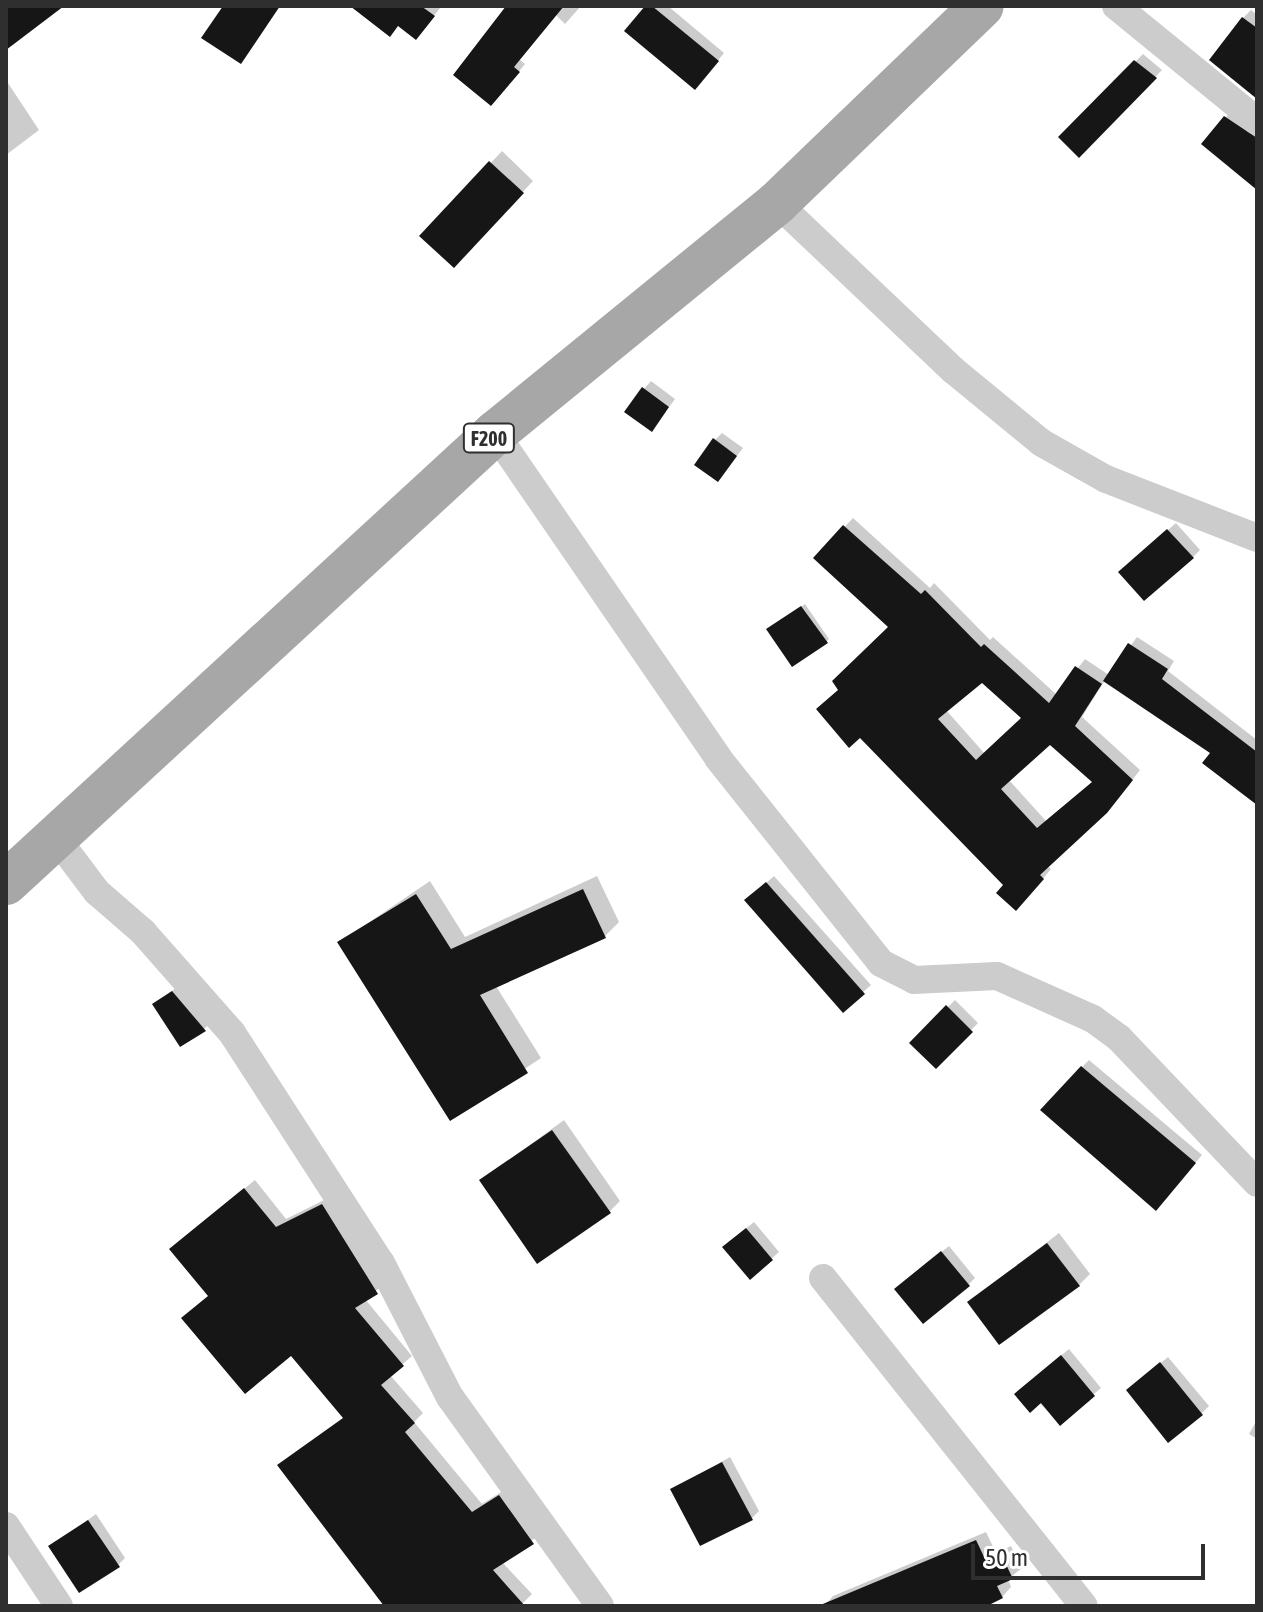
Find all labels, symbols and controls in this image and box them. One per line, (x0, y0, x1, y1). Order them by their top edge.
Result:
road number: F200 (461, 422, 517, 454)
scale bar (975, 1528, 1209, 1578)
text: 50 m (985, 1544, 1028, 1571)

